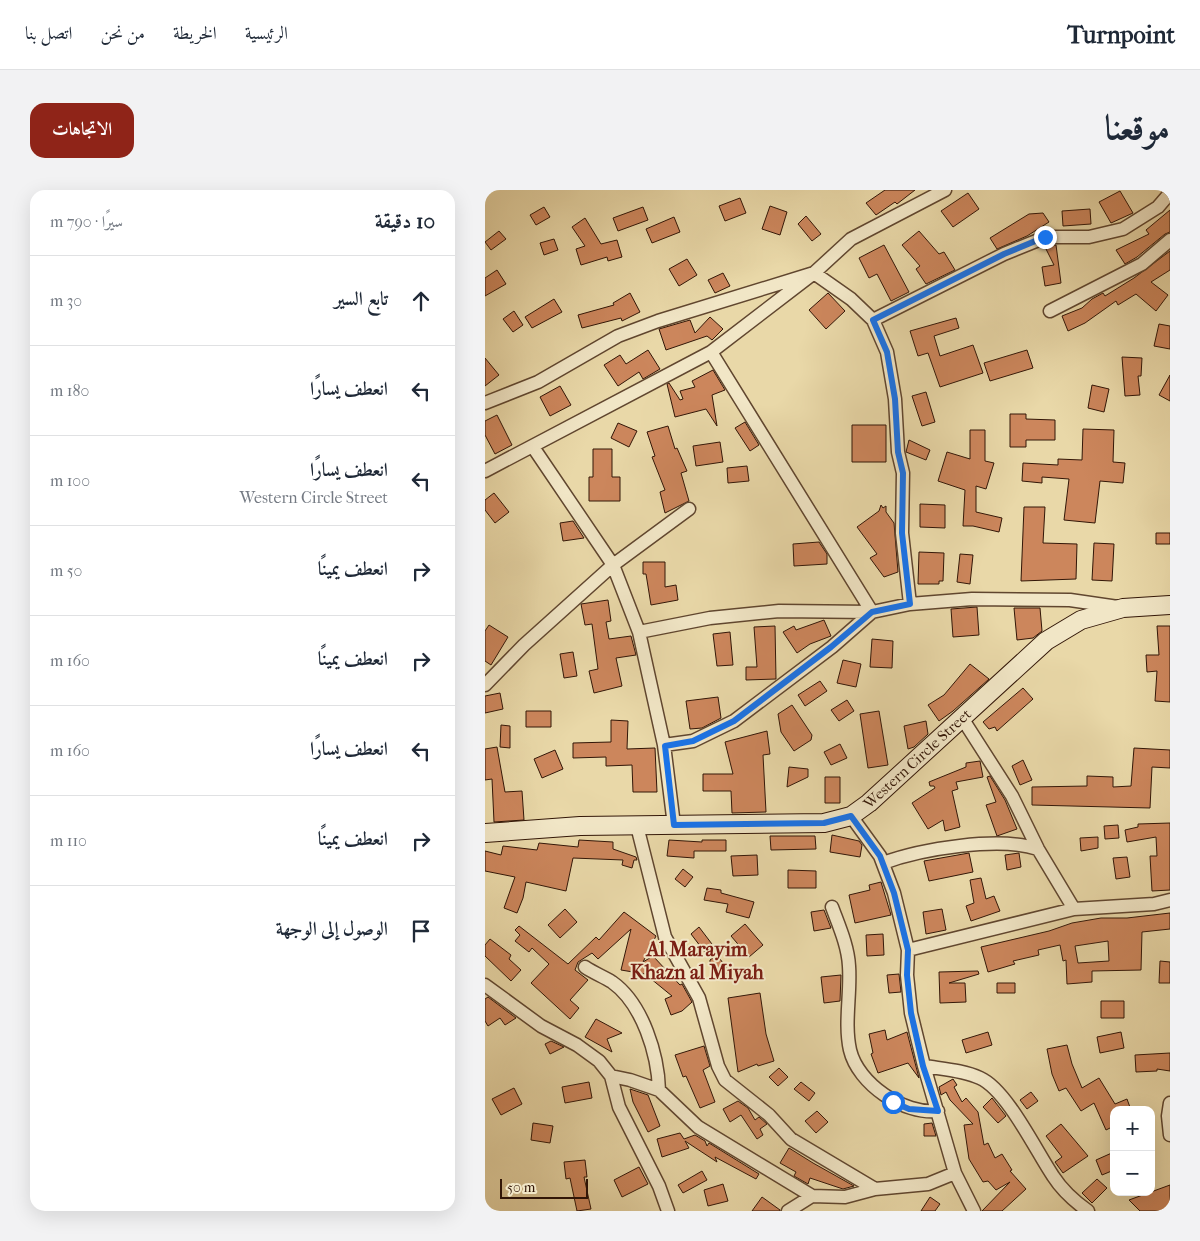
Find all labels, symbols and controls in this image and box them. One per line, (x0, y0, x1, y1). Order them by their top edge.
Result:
text: Turnpoint (1067, 21, 1175, 49)
text: اتصل بنا (25, 23, 72, 44)
text: من نحن (100, 23, 145, 44)
text: الخريطة (173, 23, 217, 44)
text: الرئيسية (245, 23, 288, 44)
button: الاتجاهات (30, 103, 134, 158)
text: موقعنا (1105, 107, 1170, 148)
text: 10 دقيقة (375, 209, 435, 233)
text: سيرًا · 790 m (50, 212, 123, 231)
route end (1034, 226, 1057, 249)
icon: ahead (407, 287, 435, 315)
text: تابع السير (334, 288, 388, 310)
text: 30 m (50, 291, 82, 310)
icon: left (407, 377, 435, 405)
text: انعطف يسارًا (310, 378, 388, 400)
text: 180 m (50, 381, 89, 400)
text: انعطف يسارًا (310, 459, 388, 481)
icon: left (407, 467, 435, 495)
text: 100 m (50, 471, 90, 490)
text: Western Circle Street (239, 488, 388, 507)
icon: right (407, 557, 435, 585)
text: انعطف يمينًا (318, 558, 388, 580)
text: 50 m (50, 561, 82, 580)
icon: right (407, 647, 435, 675)
text: انعطف يمينًا (318, 648, 388, 670)
text: 160 m (50, 651, 90, 670)
street label: Western Circle Street (859, 705, 975, 813)
icon: left (407, 737, 435, 765)
text: انعطف يسارًا (310, 738, 388, 760)
text: 160 m (50, 741, 90, 760)
icon: right (407, 827, 435, 855)
text: انعطف يمينًا (318, 828, 388, 850)
text: 110 m (50, 831, 87, 850)
icon: arrive (407, 917, 435, 945)
text: الوصول إلى الوجهة (276, 918, 388, 940)
district label: Al Marayim Khazn al Miyah (630, 938, 765, 984)
route start (882, 1091, 905, 1114)
map controls (1110, 1106, 1155, 1196)
button: + (1110, 1106, 1155, 1151)
button: − (1110, 1151, 1155, 1196)
scale bar (500, 1176, 587, 1199)
text: 50 m (507, 1179, 535, 1196)

